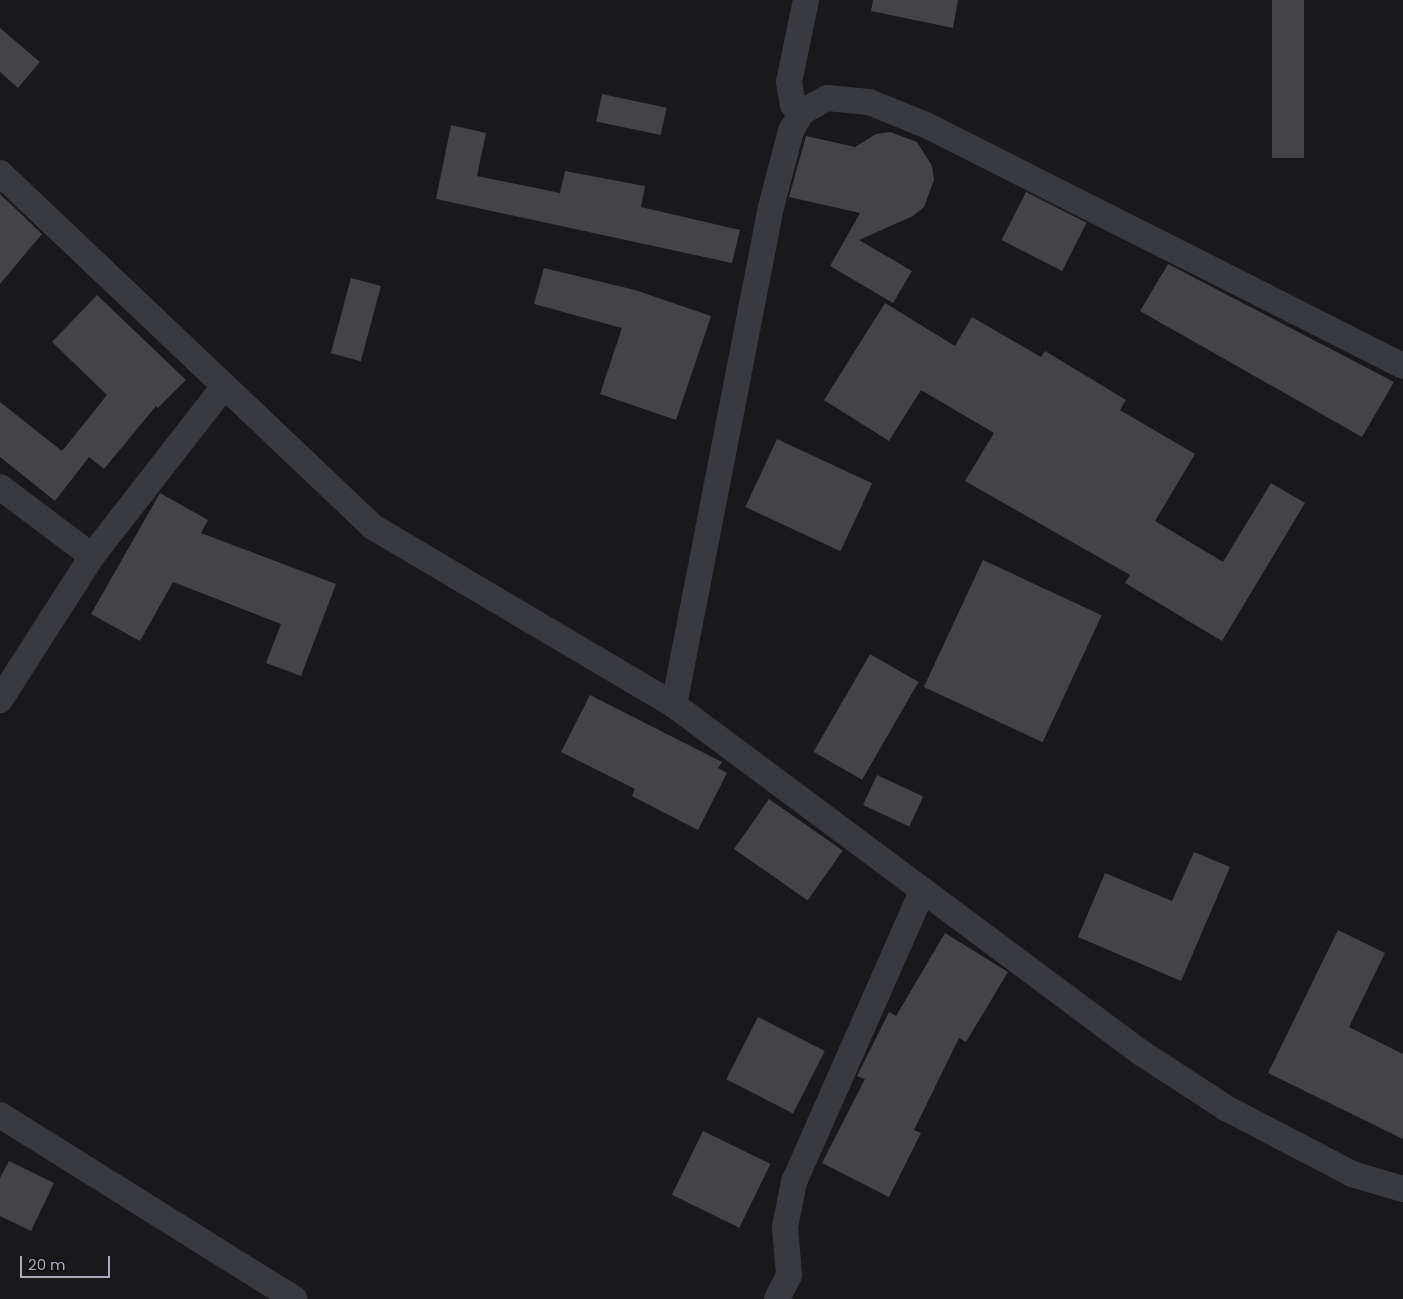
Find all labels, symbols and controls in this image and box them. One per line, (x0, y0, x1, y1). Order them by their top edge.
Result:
scale bar (22, 1246, 112, 1278)
text: 20 m (28, 1254, 66, 1275)

